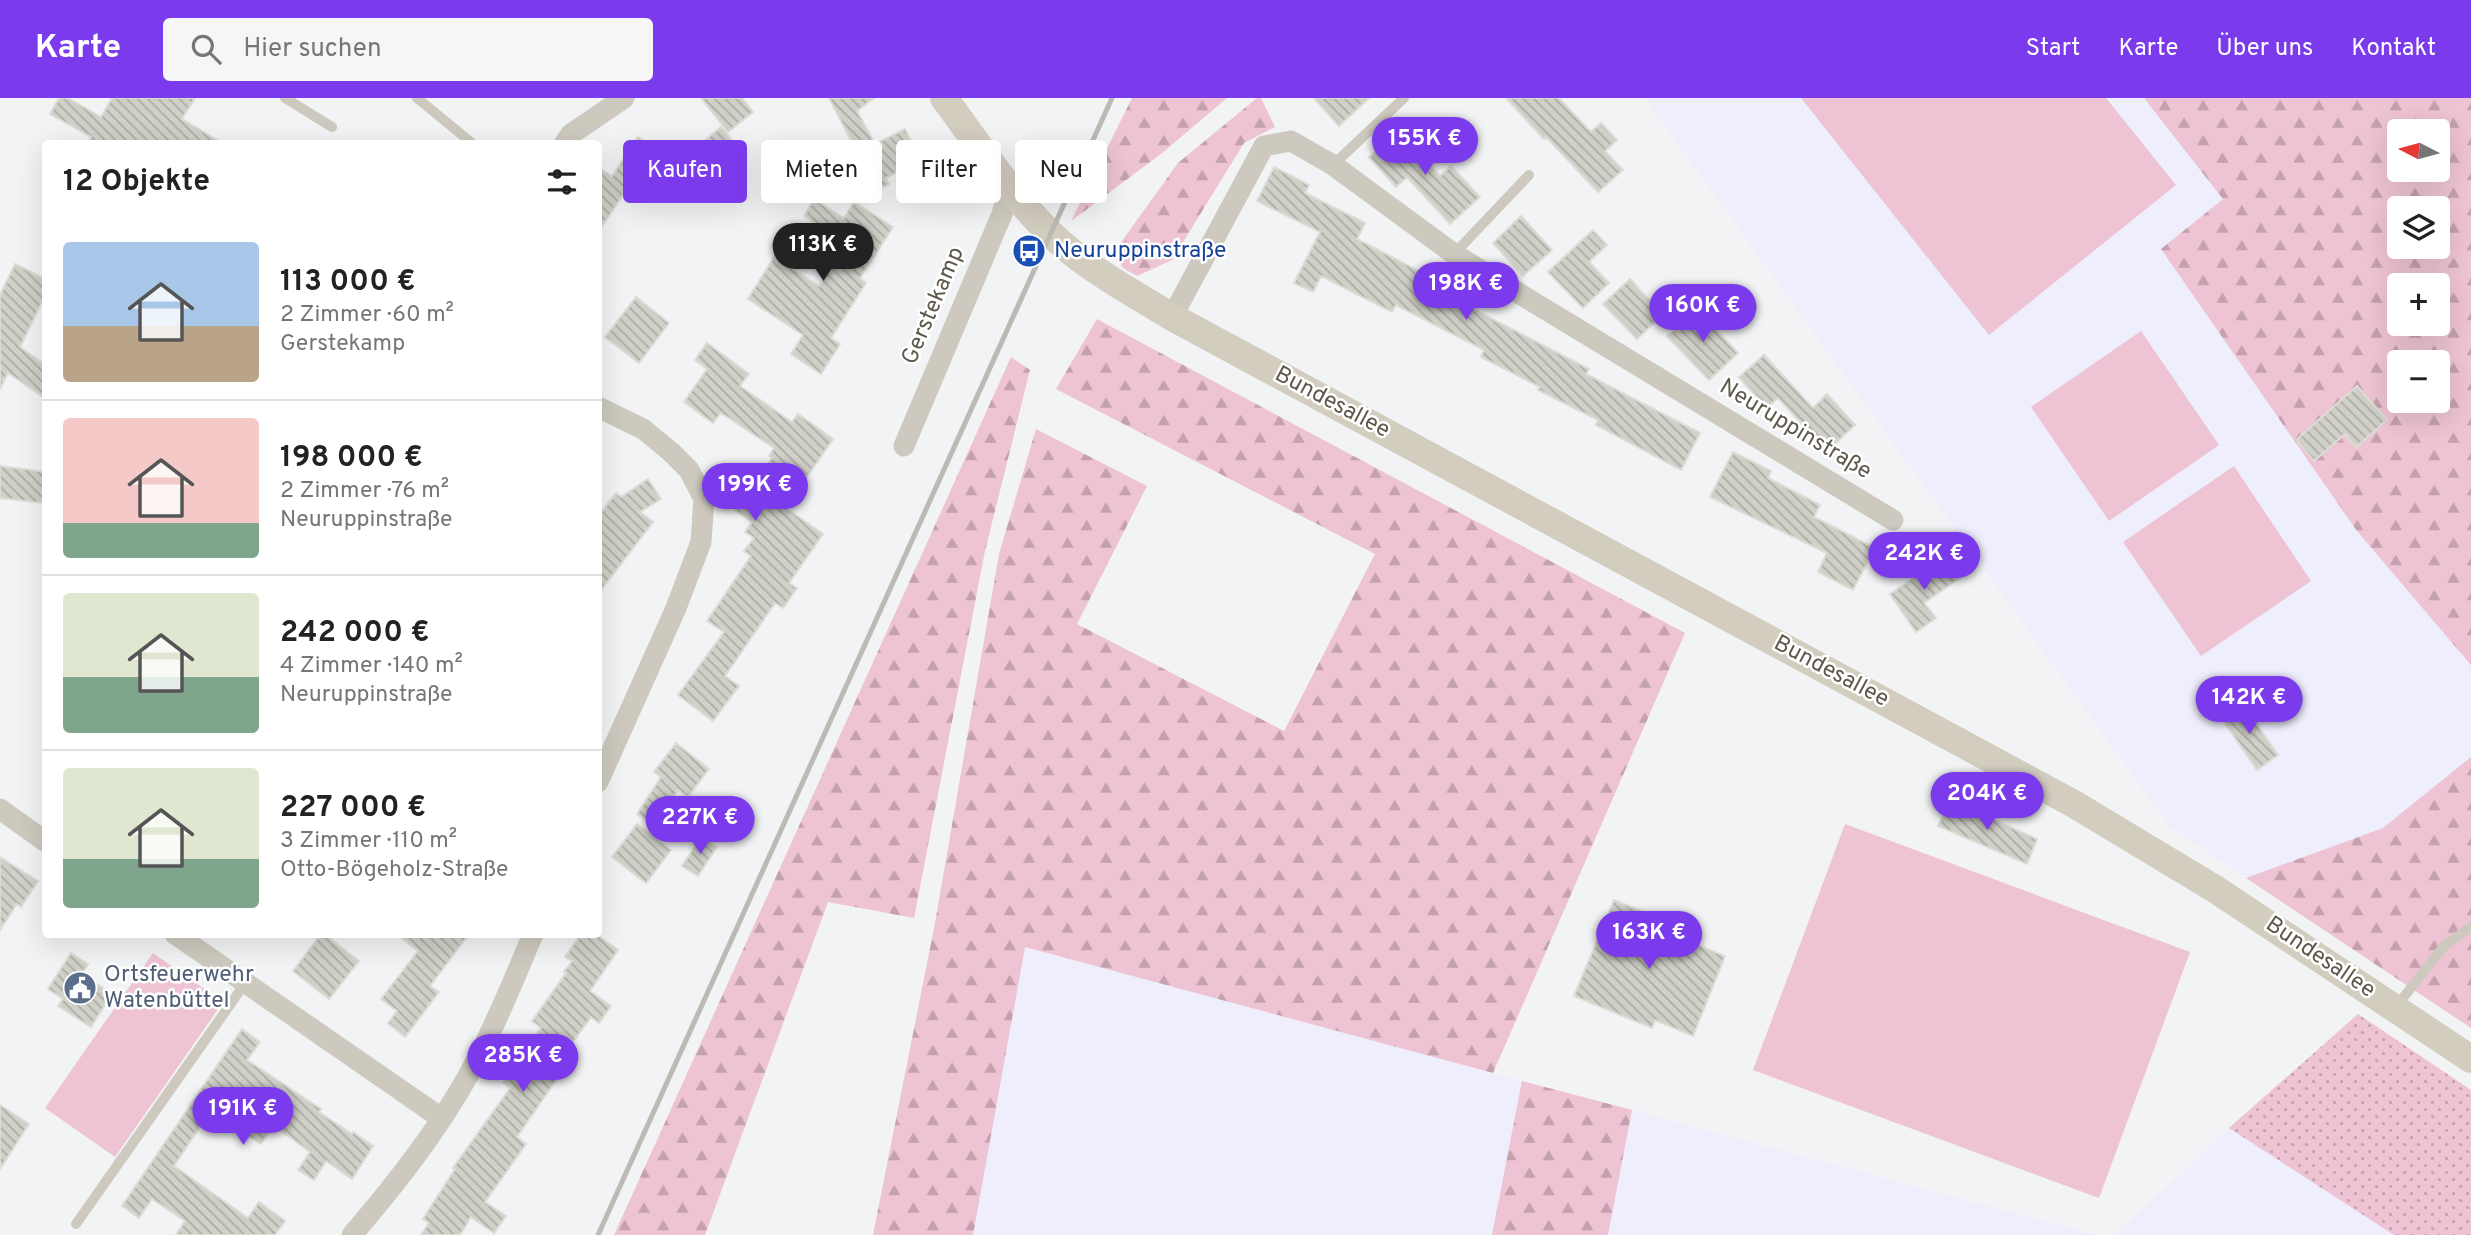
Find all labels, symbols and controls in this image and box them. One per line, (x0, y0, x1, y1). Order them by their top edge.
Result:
search box (163, 18, 653, 81)
text: Karte (35, 28, 121, 70)
icon: search (187, 30, 225, 68)
text: Hier suchen (243, 33, 382, 66)
text: Start (2026, 34, 2080, 64)
text: Karte (2118, 34, 2178, 64)
text: Über uns (2216, 34, 2313, 64)
text: Kontakt (2351, 34, 2436, 64)
pin: 155K € (1368, 118, 1482, 177)
north arrow (2387, 119, 2450, 182)
map controls (2387, 119, 2450, 413)
text: 155K € (1388, 125, 1462, 154)
chip: Kaufen (623, 140, 747, 203)
chip: Mieten (761, 140, 882, 203)
chip: Filter (896, 140, 1001, 203)
chip: Neu (1015, 140, 1107, 203)
icon: filters (543, 163, 581, 201)
text: 12 Objekte (63, 164, 210, 201)
button: layers (2387, 196, 2450, 259)
pin: 113K € (766, 223, 880, 283)
text: 113K € (789, 231, 857, 260)
bus stop icon: Neuruppinstraße (1010, 232, 1048, 270)
place label: Neuruppinstraße (1054, 237, 1226, 266)
street label: Gerstekamp (896, 243, 972, 369)
pin: 198K € (1409, 262, 1523, 322)
text: 113 000 € (280, 264, 415, 301)
icon: home (119, 270, 203, 354)
text: 198K € (1429, 270, 1503, 299)
button: + (2387, 273, 2450, 336)
pin: 160K € (1646, 285, 1760, 344)
text: 160K € (1665, 292, 1741, 321)
text: 2 Zimmer · 60 m² (280, 301, 454, 330)
text: Gerstekamp (280, 330, 405, 359)
button: − (2387, 350, 2450, 413)
street label: Bundesallee (1269, 361, 1395, 445)
street label: Neuruppinstraße (1714, 373, 1876, 487)
text: 198 000 € (280, 440, 423, 477)
icon: home (119, 446, 203, 530)
pin: 199K € (698, 464, 812, 523)
text: 199K € (718, 471, 792, 500)
text: 2 Zimmer · 76 m² (280, 477, 449, 506)
text: Neuruppinstraße (280, 506, 452, 535)
pin: 242K € (1867, 532, 1981, 592)
text: 242K € (1884, 540, 1964, 569)
text: 242 000 € (280, 615, 429, 652)
icon: home (119, 621, 203, 705)
street label: Bundesallee (1768, 630, 1894, 714)
text: 4 Zimmer · 140 m² (280, 652, 463, 681)
pin: 142K € (2192, 676, 2306, 736)
text: Neuruppinstraße (280, 681, 452, 710)
text: 142K € (2212, 684, 2286, 713)
pin: 204K € (1930, 772, 2044, 832)
text: 204K € (1947, 780, 2027, 809)
text: 227 000 € (280, 790, 426, 827)
icon: home (119, 796, 203, 880)
pin: 227K € (643, 796, 757, 856)
text: 227K € (662, 804, 738, 833)
text: 3 Zimmer · 110 m² (280, 827, 457, 856)
text: Otto-Bögeholz-Straße (280, 856, 508, 885)
street label: Bundesallee (2259, 911, 2381, 1005)
pin: 163K € (1592, 912, 1706, 971)
text: 163K € (1612, 919, 1686, 948)
place label: Ortsfeuerwehr Watenbüttel (104, 961, 254, 1016)
public building icon: Ortsfeuerwehr Watenbüttel (61, 969, 99, 1007)
pin: 285K € (466, 1034, 580, 1094)
text: 285K € (483, 1042, 563, 1071)
pin: 191K € (186, 1088, 300, 1147)
text: 191K € (208, 1095, 278, 1124)

